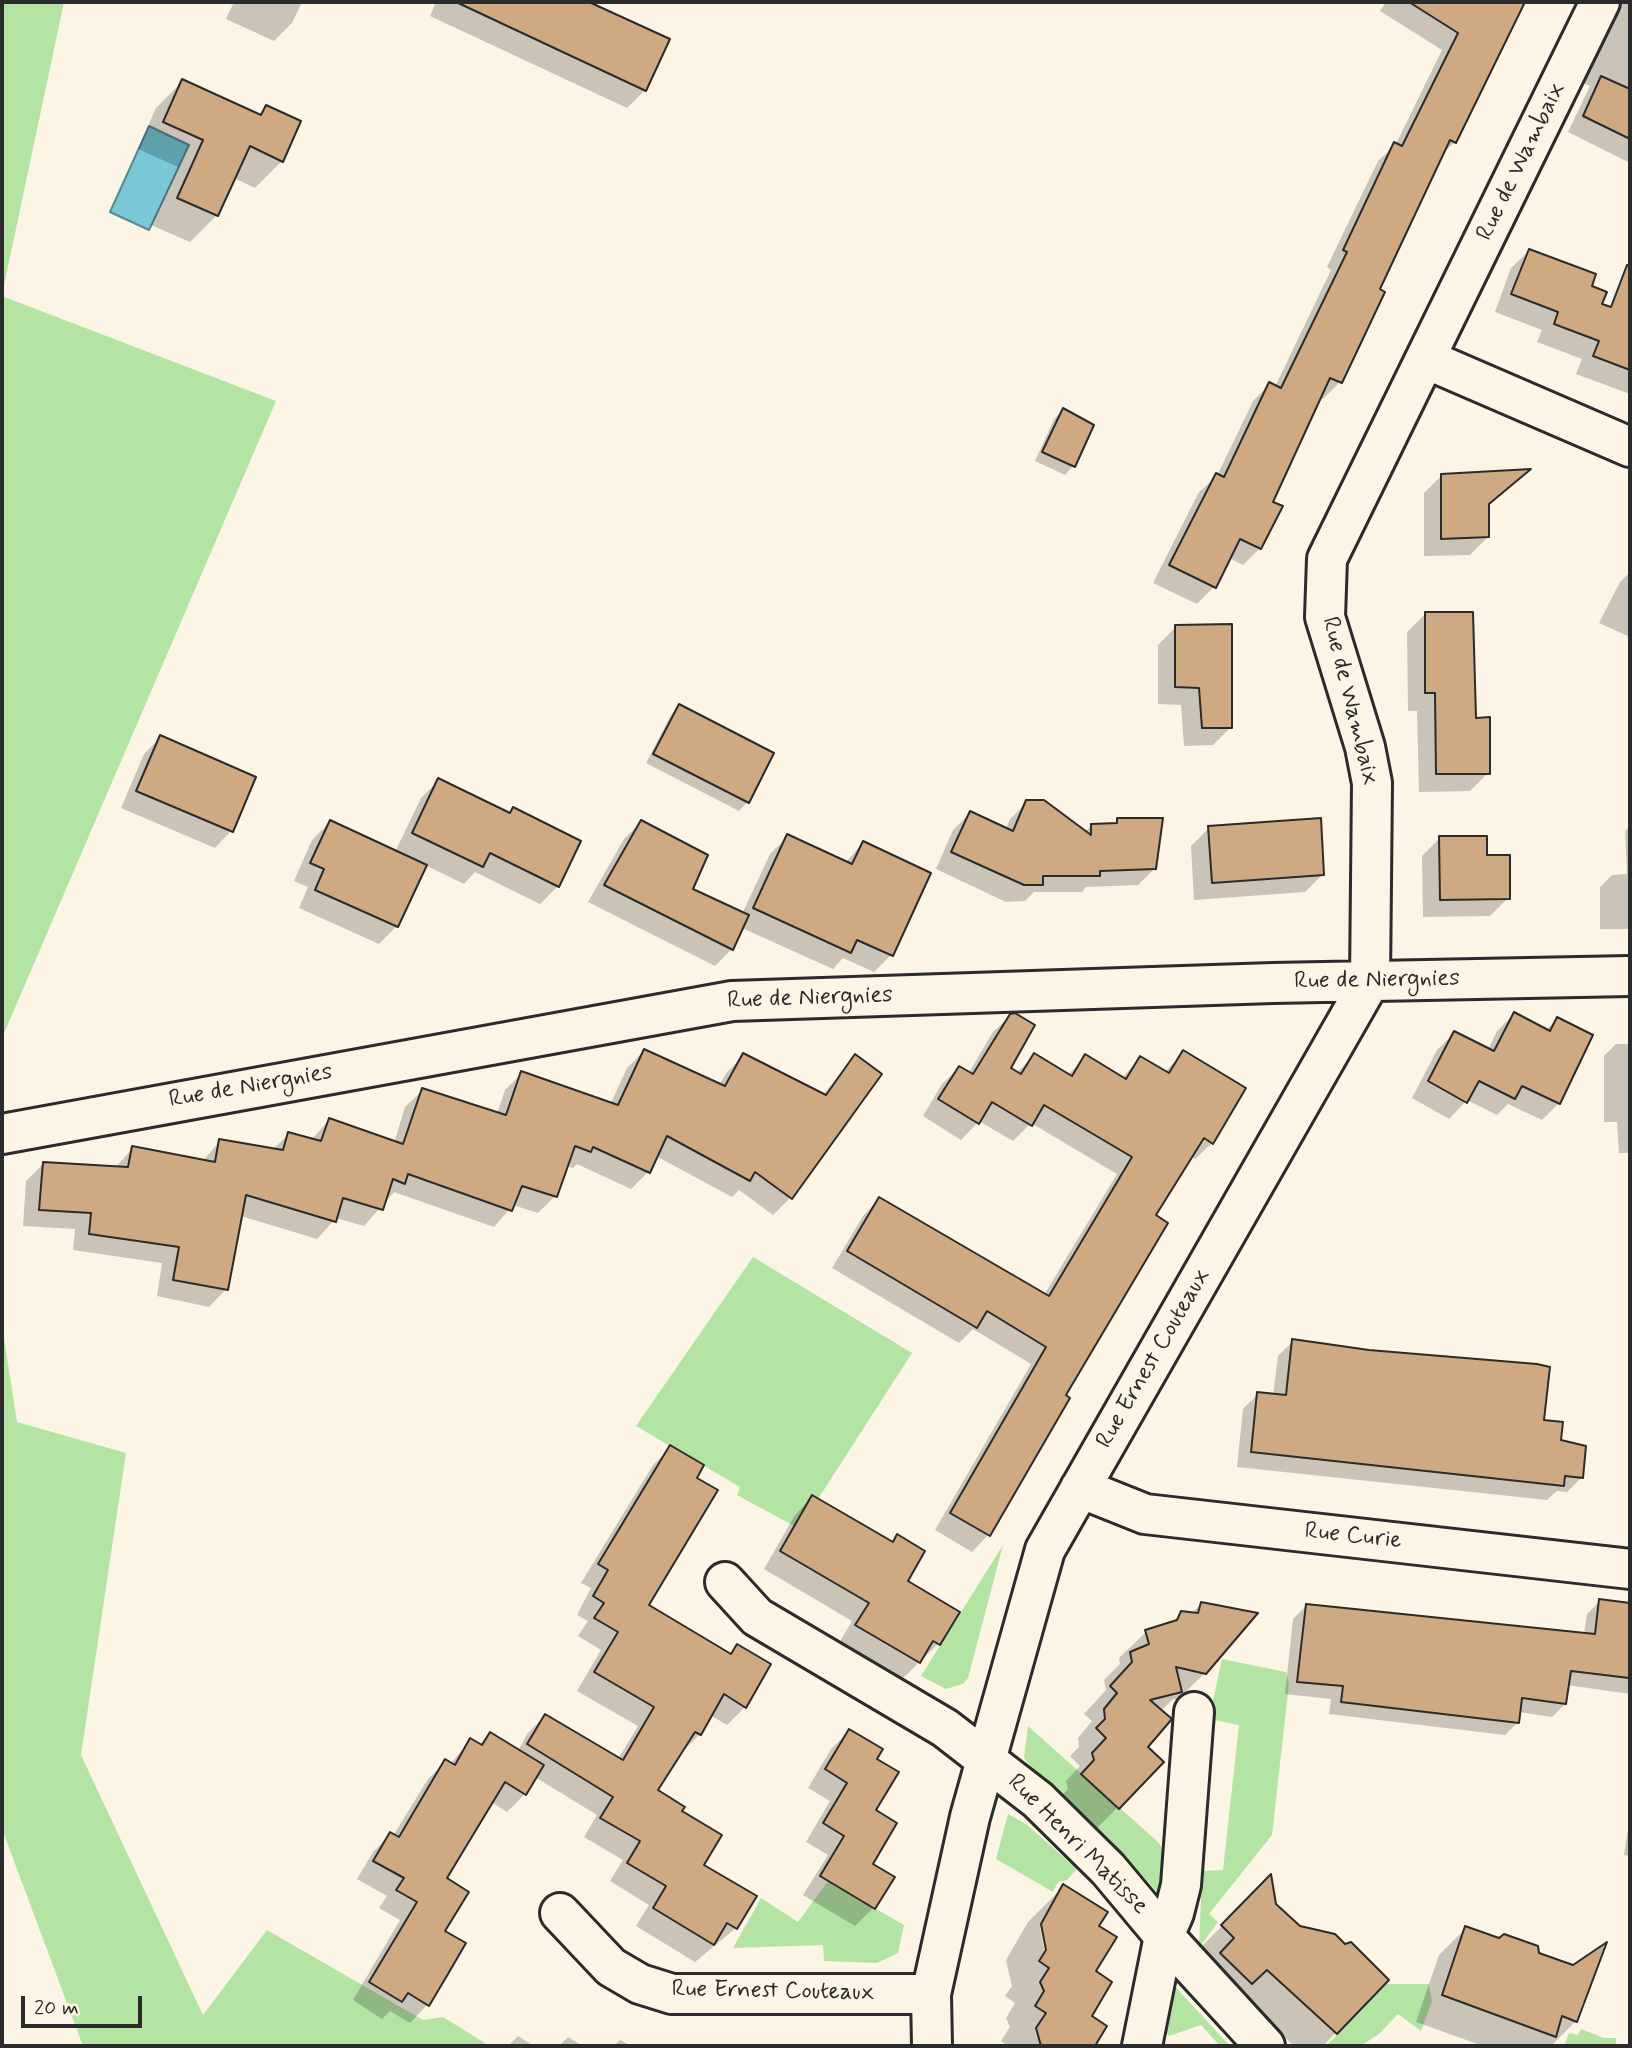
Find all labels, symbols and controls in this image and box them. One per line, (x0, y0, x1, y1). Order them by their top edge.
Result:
street label: Rue de Wambaix (1471, 78, 1573, 246)
street label: Rue de Wambaix (1314, 614, 1384, 788)
street label: Rue de Niergnies (1294, 965, 1460, 997)
street label: Rue de Niergnies (727, 982, 893, 1016)
street label: Rue de Niergnies (167, 1058, 335, 1116)
street label: Rue Ernest Couteaux (1091, 1264, 1217, 1454)
street label: Rue Curie (1303, 1518, 1403, 1556)
street label: Rue Henri Matisse (1001, 1769, 1153, 1921)
street label: Rue Ernest Couteaux (671, 1976, 875, 2008)
scale bar (24, 1982, 145, 2026)
text: 20 m (34, 1994, 79, 2022)

